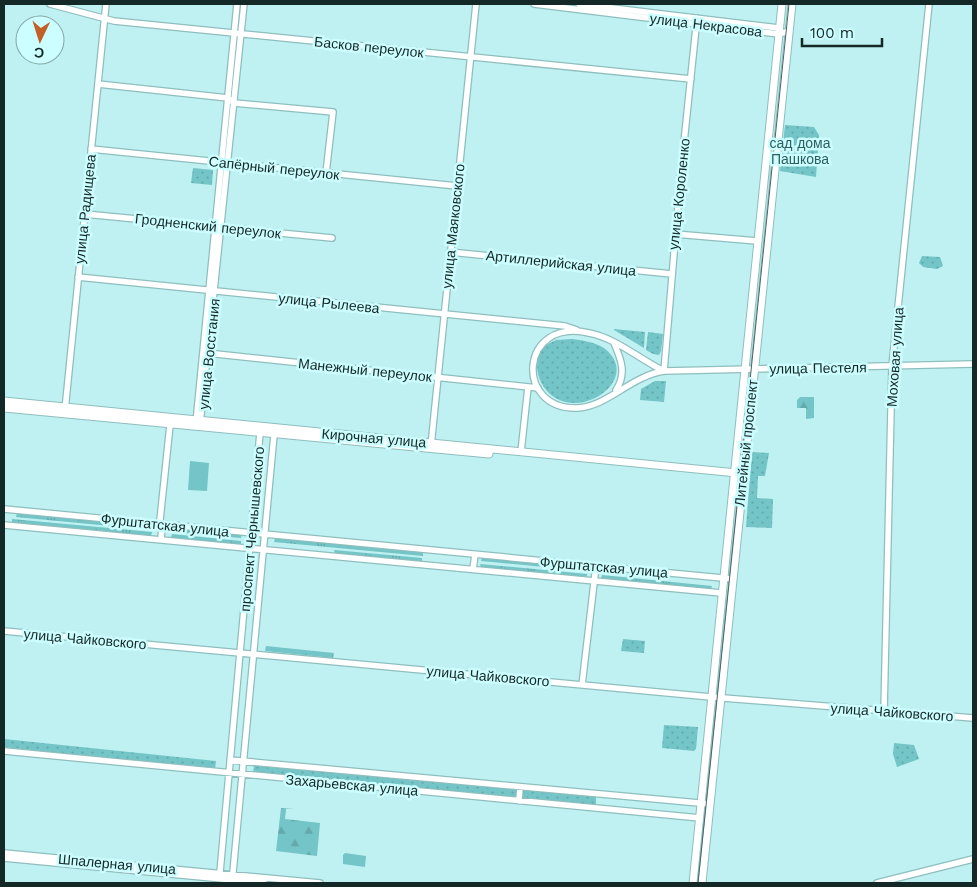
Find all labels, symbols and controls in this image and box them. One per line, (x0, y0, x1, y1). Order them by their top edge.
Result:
street label: улица Некрасова (649, 10, 763, 40)
north arrow (15, 15, 65, 65)
scale bar (802, 15, 882, 47)
text: 100 m (810, 24, 854, 42)
street label: Басков переулок (313, 33, 425, 61)
text: С (33, 45, 45, 61)
park label: сад дома Пашкова (769, 135, 831, 167)
street label: улица Короленко (665, 137, 693, 251)
street label: улица Радищева (71, 153, 99, 265)
street label: Сапёрный переулок (208, 153, 341, 183)
street label: улица Маяковского (438, 163, 468, 289)
street label: Гродненский переулок (134, 210, 283, 242)
street label: Артиллерийская улица (485, 247, 637, 279)
street label: улица Рылеева (278, 290, 381, 316)
street label: улица Восстания (195, 298, 223, 410)
street label: Моховая улица (884, 306, 906, 407)
street label: Манежный переулок (297, 355, 434, 385)
street label: улица Пестеля (769, 359, 867, 377)
street label: Литейный проспект (731, 378, 761, 507)
street label: Кирочная улица (321, 425, 427, 451)
street label: проспект Чернышевского (237, 446, 267, 612)
street label: Фурштатская улица (100, 510, 230, 540)
street label: Фурштатская улица (539, 553, 669, 581)
street label: улица Чайковского (23, 626, 147, 652)
street label: улица Чайковского (426, 663, 550, 689)
street label: улица Чайковского (830, 700, 954, 724)
street label: Захарьевская улица (285, 771, 419, 799)
street label: Шпалерная улица (57, 851, 177, 877)

